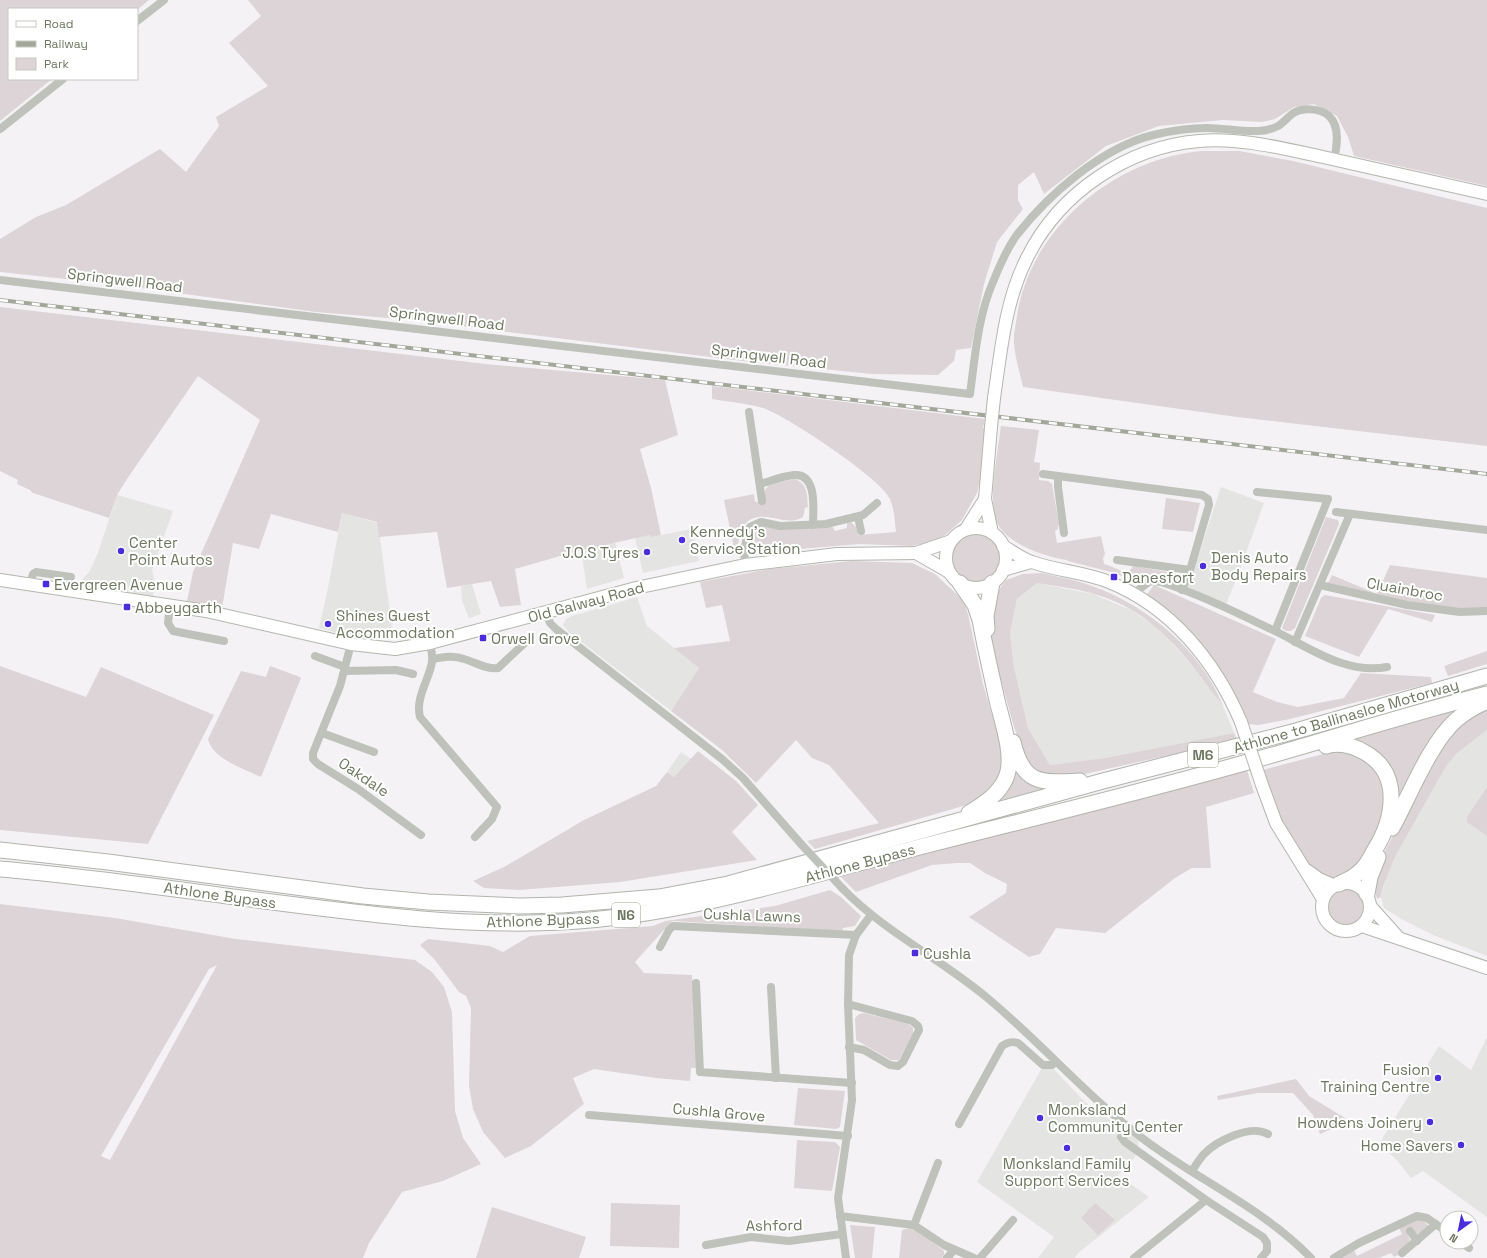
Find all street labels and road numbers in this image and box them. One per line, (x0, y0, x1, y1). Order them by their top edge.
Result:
street label: Springwell Road (66, 264, 184, 296)
street label: Springwell Road (388, 302, 506, 334)
street label: Springwell Road (710, 340, 828, 372)
street label: Cluainbroc (1365, 573, 1445, 605)
street label: Old Galway Road (526, 577, 646, 627)
street label: Athlone to Ballinasloe Motorway (1231, 675, 1461, 757)
road number: M6 (1188, 743, 1218, 767)
street label: Oakdale (335, 753, 393, 801)
street label: Athlone Bypass (803, 839, 917, 887)
street label: Athlone Bypass (163, 878, 277, 912)
road number: N6 (612, 903, 640, 927)
street label: Cushla Lawns (703, 904, 801, 926)
street label: Athlone Bypass (486, 909, 600, 931)
street label: Cushla Grove (672, 1098, 766, 1126)
street label: Ashford (745, 1215, 803, 1235)

